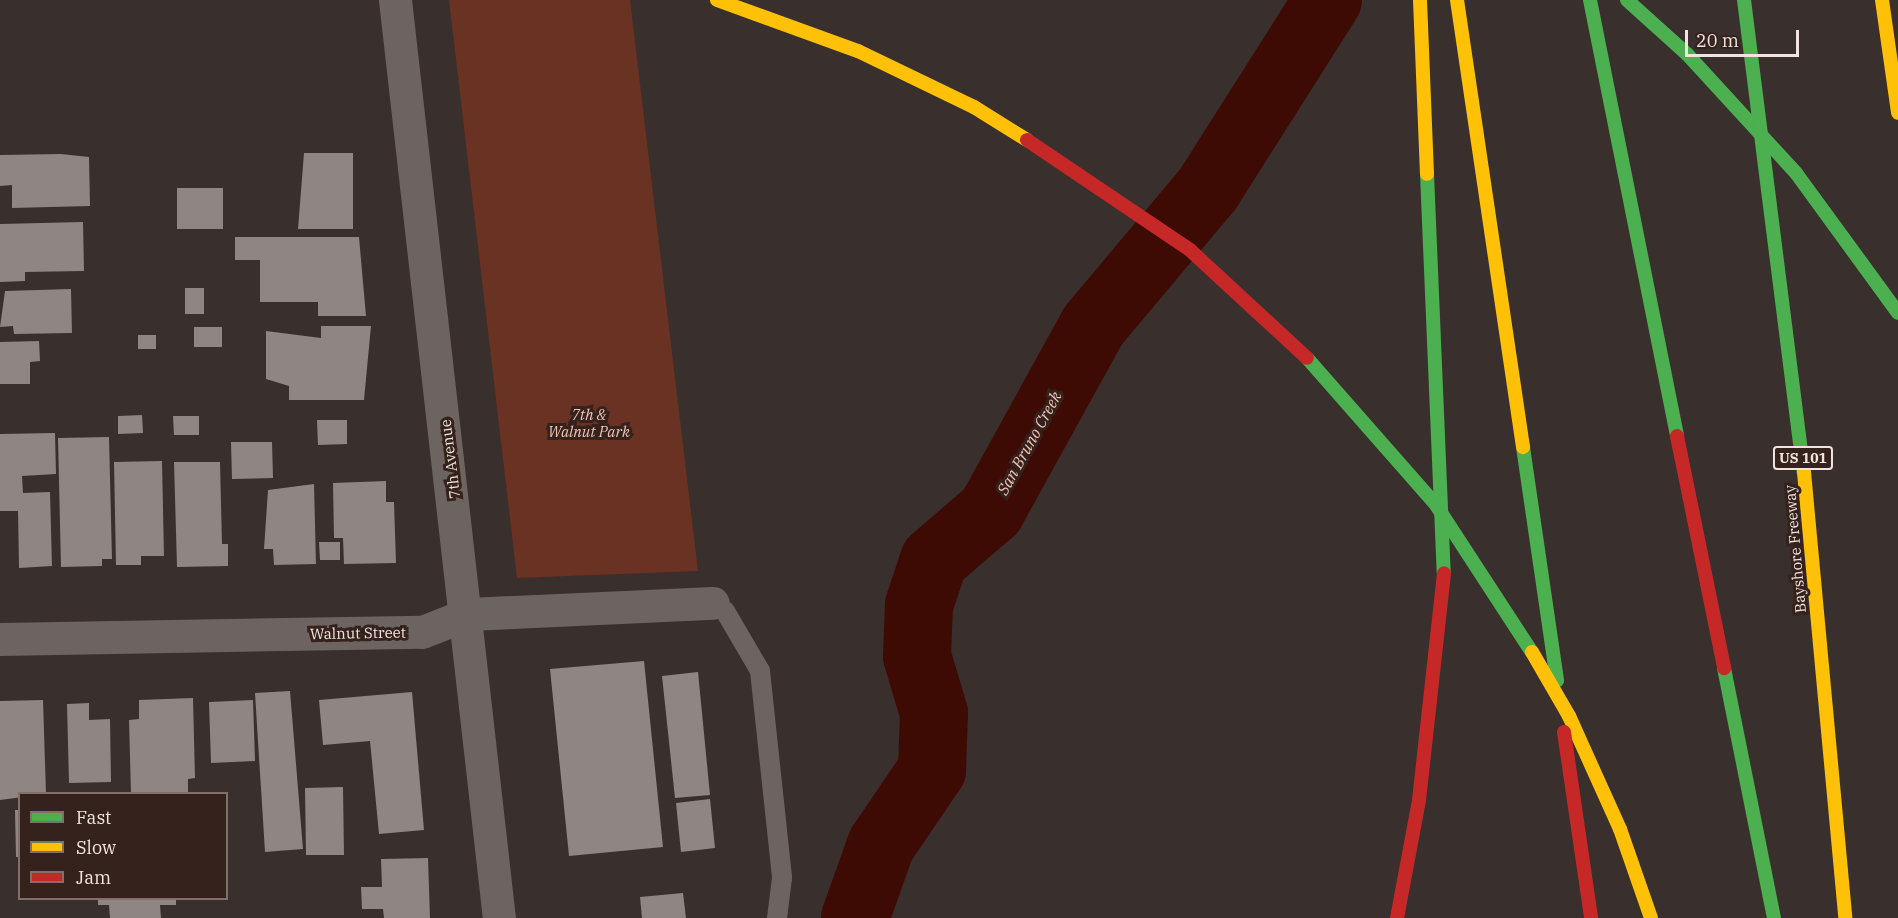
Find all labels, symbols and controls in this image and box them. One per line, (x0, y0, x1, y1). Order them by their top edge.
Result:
scale bar (1688, 18, 1802, 56)
text: 20 m (1696, 29, 1739, 52)
water label: San Bruno Creek (993, 388, 1065, 498)
park label: 7th & Walnut Park (548, 405, 630, 440)
street label: 7th Avenue (436, 418, 464, 500)
road number: US 101 (1772, 447, 1834, 469)
street label: Bayshore Freeway (1780, 484, 1810, 614)
street label: Walnut Street (310, 623, 406, 643)
legend (18, 792, 228, 900)
text: Fast (76, 806, 111, 829)
text: Slow (76, 836, 116, 859)
text: Jam (76, 866, 111, 889)

